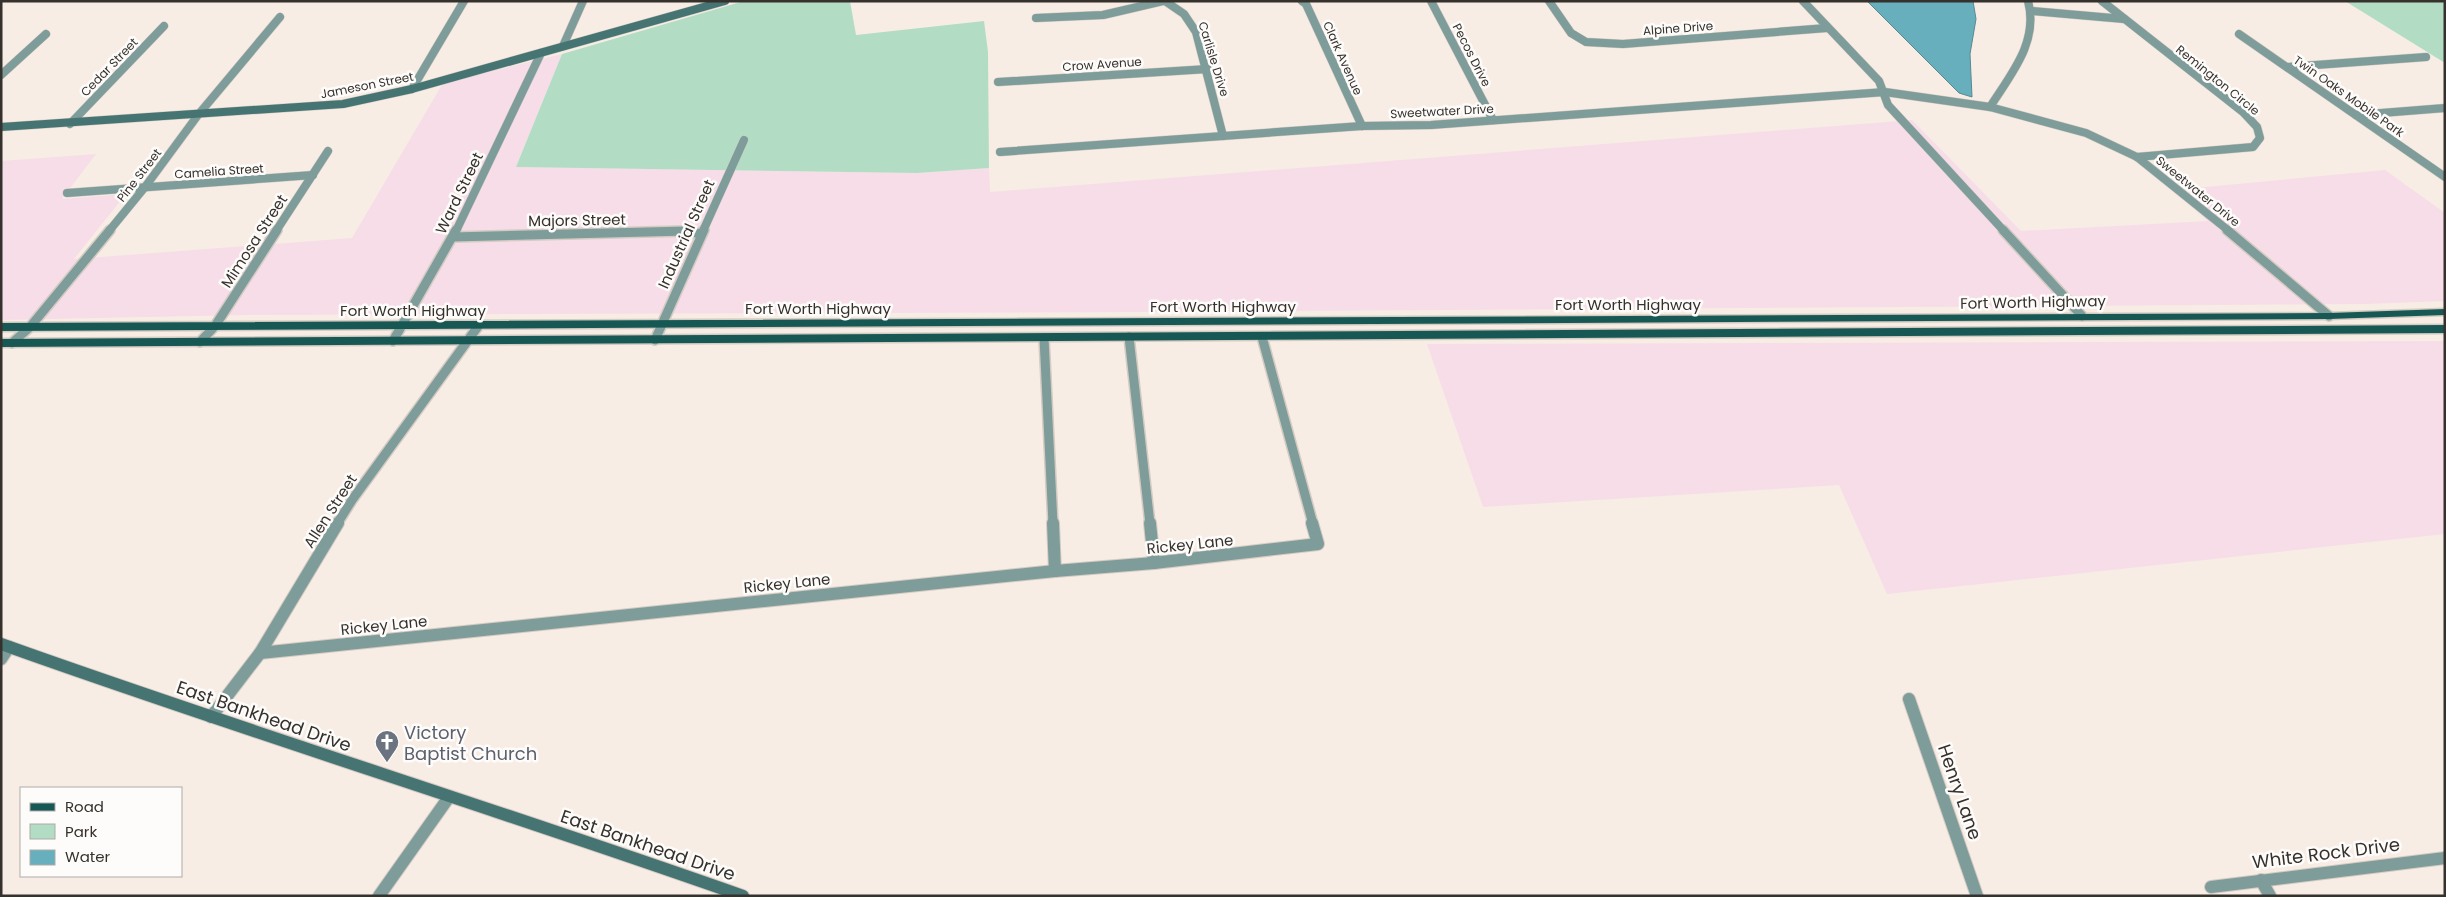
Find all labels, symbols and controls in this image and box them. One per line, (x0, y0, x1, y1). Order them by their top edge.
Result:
street label: Alpine Drive (1642, 17, 1714, 39)
street label: Clark Avenue (1319, 18, 1367, 98)
street label: Carlisle Drive (1195, 19, 1233, 99)
street label: Pecos Drive (1449, 20, 1495, 90)
street label: Cedar Street (77, 34, 141, 100)
street label: Remington Circle (2173, 41, 2263, 119)
street label: Twin Oaks Mobile Park (2290, 51, 2409, 141)
street label: Crow Avenue (1062, 53, 1142, 75)
street label: Jameson Street (319, 68, 415, 102)
street label: Sweetwater Drive (1390, 100, 1494, 122)
street label: Pine Street (113, 145, 165, 205)
street label: Ward Street (430, 149, 488, 237)
street label: Sweetwater Drive (2152, 152, 2244, 230)
street label: Camelia Street (174, 159, 264, 183)
street label: Industrial Street (653, 176, 719, 292)
street label: Mimosa Street (216, 190, 292, 292)
street label: Majors Street (528, 209, 626, 231)
street label: Fort Worth Highway (1960, 290, 2107, 314)
street label: Fort Worth Highway (1555, 294, 1701, 315)
street label: Fort Worth Highway (1150, 296, 1296, 317)
street label: Fort Worth Highway (745, 298, 891, 319)
street label: Fort Worth Highway (340, 300, 486, 321)
street label: Allen Street (298, 470, 362, 552)
street label: Rickey Lane (1146, 529, 1234, 559)
street label: Rickey Lane (743, 568, 831, 598)
street label: Rickey Lane (340, 610, 428, 640)
street label: East Bankhead Drive (173, 674, 355, 758)
place label: Victory Baptist Church (404, 720, 537, 766)
church icon: Victory Baptist Church (374, 729, 400, 763)
street label: Henry Lane (1932, 741, 1988, 843)
legend (20, 787, 182, 877)
text: Road (65, 796, 104, 817)
street label: East Bankhead Drive (557, 803, 739, 887)
text: Park (65, 821, 97, 842)
street label: White Rock Drive (2251, 832, 2401, 874)
text: Water (65, 846, 111, 867)

